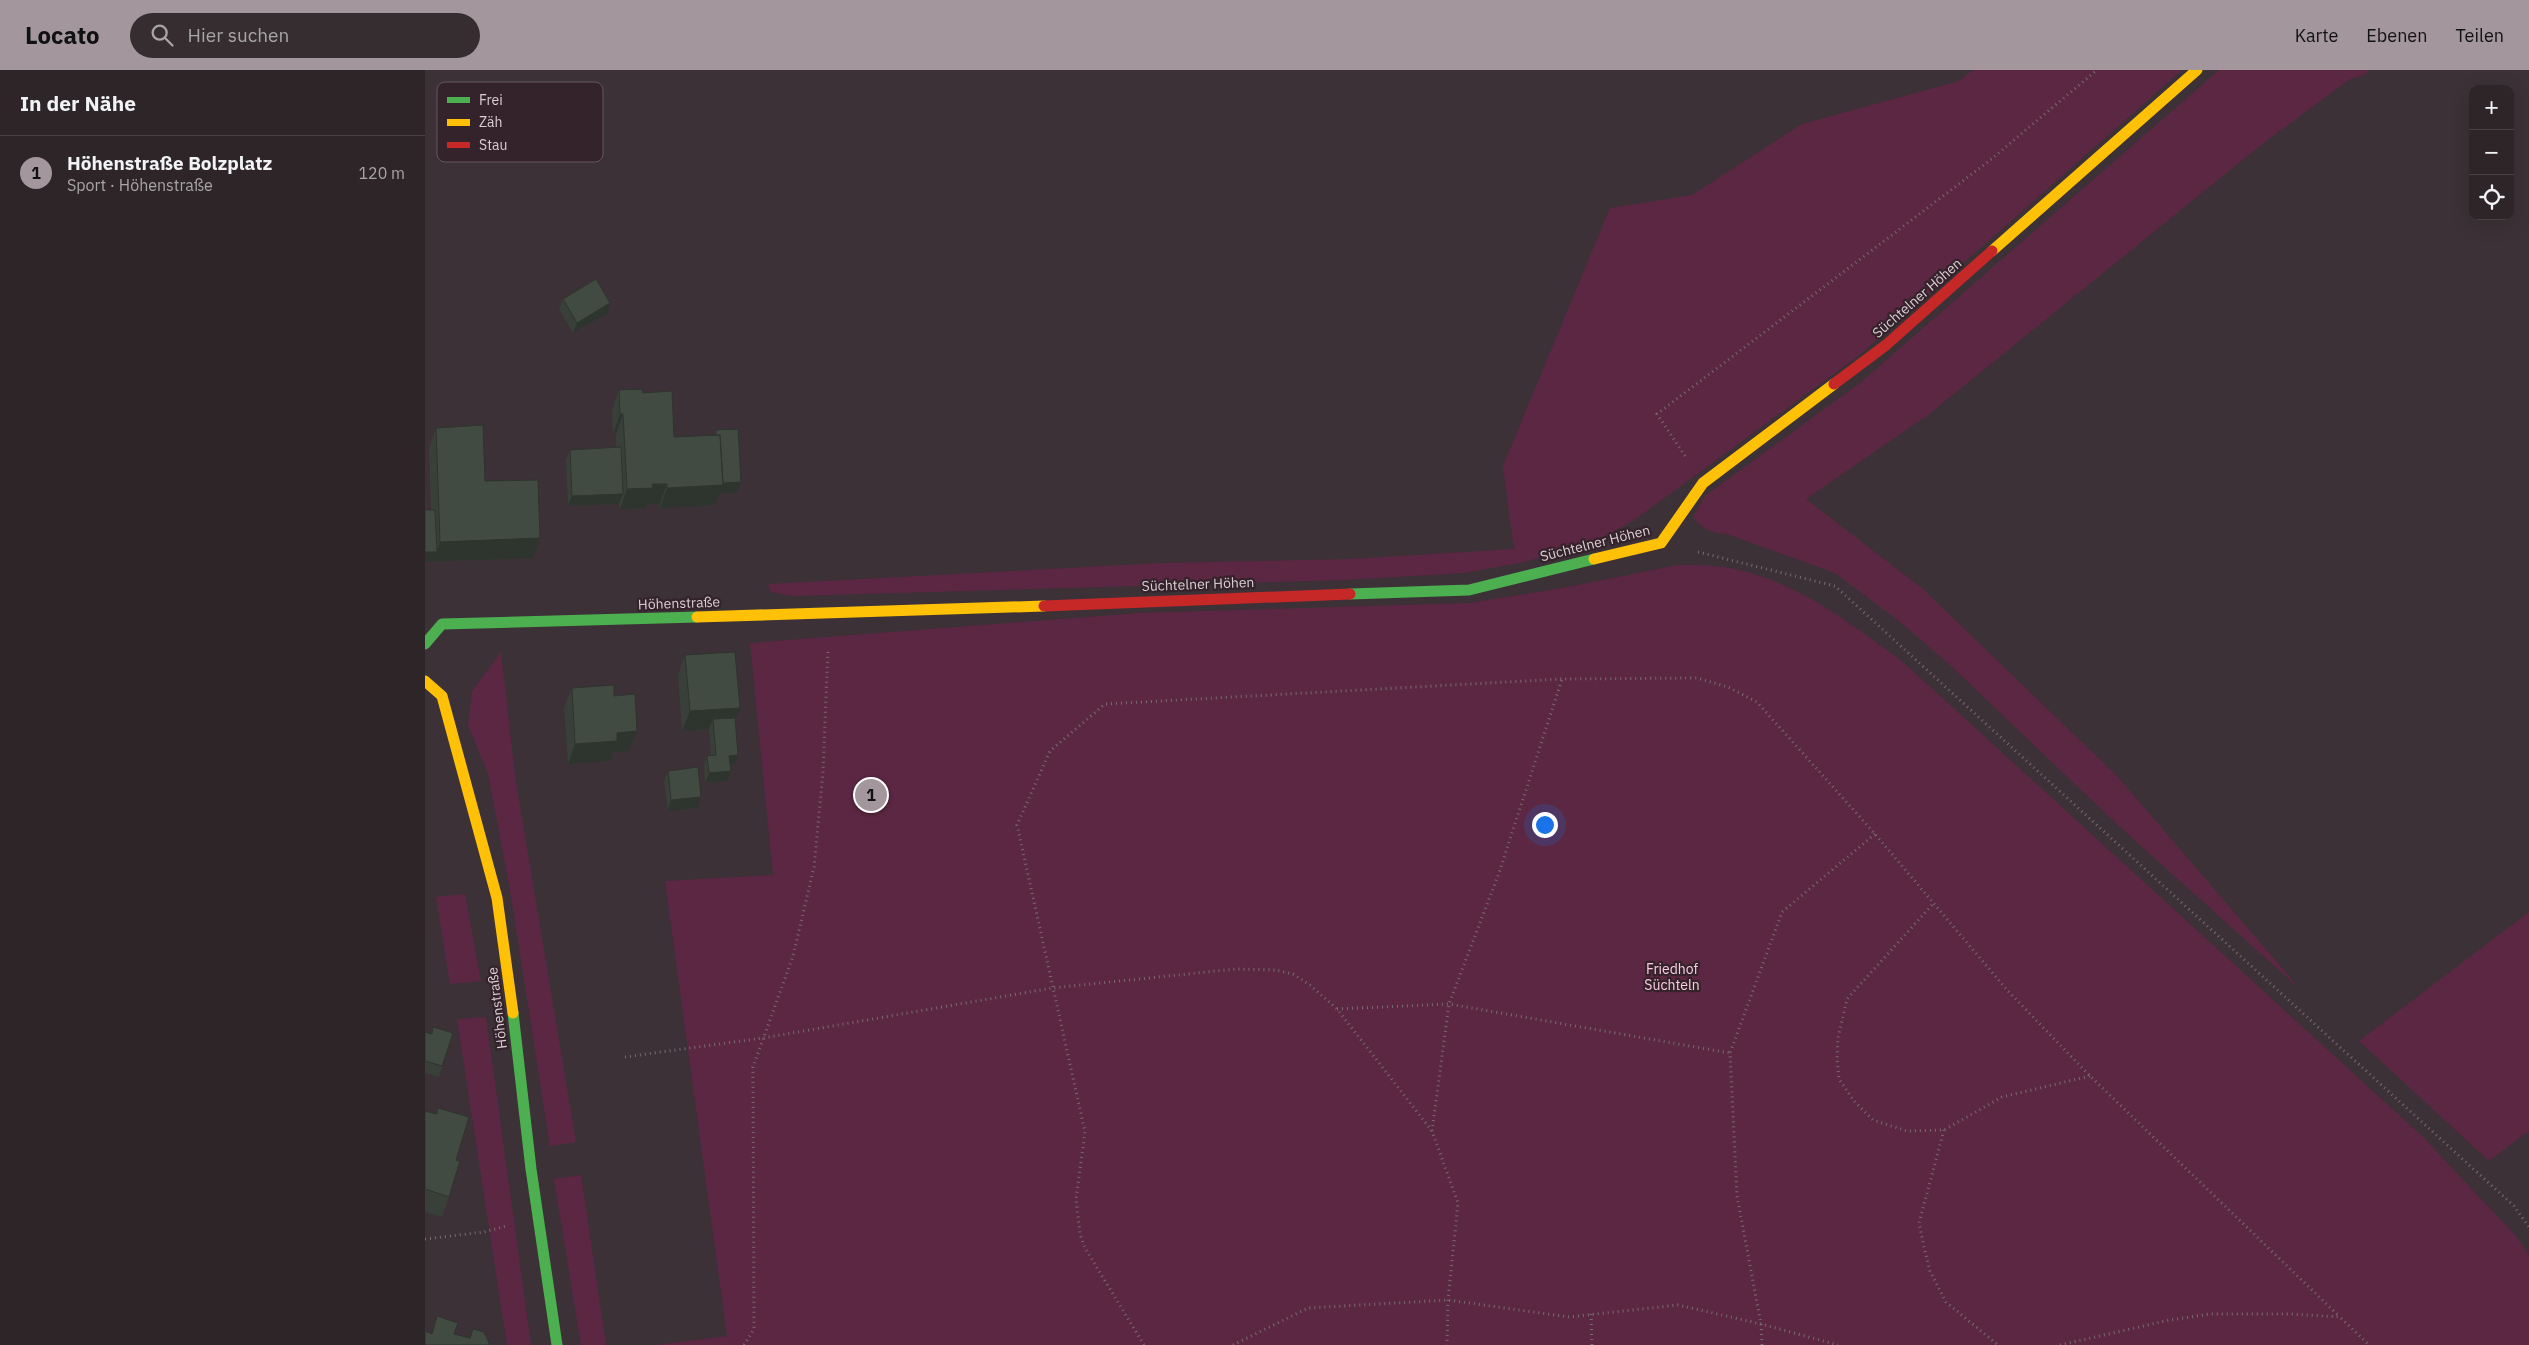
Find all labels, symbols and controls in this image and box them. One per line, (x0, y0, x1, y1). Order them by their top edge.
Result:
search box (130, 13, 480, 58)
text: Locato (25, 19, 100, 51)
icon: search (148, 21, 176, 49)
text: Hier suchen (188, 23, 289, 47)
text: Karte (2295, 24, 2338, 47)
text: Ebenen (2366, 24, 2427, 47)
text: Teilen (2455, 24, 2504, 47)
legend (437, 82, 603, 162)
map controls (2469, 85, 2514, 220)
button: + (2469, 85, 2514, 130)
text: In der Nähe (20, 89, 136, 117)
text: Frei (479, 91, 503, 109)
text: Zäh (479, 113, 503, 131)
button: − (2469, 130, 2514, 175)
text: Stau (479, 136, 507, 154)
text: Höhenstraße Bolzplatz (67, 151, 272, 175)
text: 1 (31, 163, 41, 183)
text: 120 m (358, 163, 405, 183)
text: Sport · Höhenstraße (67, 175, 213, 195)
button: locate (2469, 175, 2514, 220)
street label: Süchtelner Höhen (1869, 254, 1965, 342)
street label: Süchtelner Höhen (1538, 521, 1652, 565)
street label: Süchtelner Höhen (1141, 573, 1255, 595)
street label: Höhenstraße (638, 593, 721, 613)
pin: 1 (855, 776, 887, 814)
your location (1532, 812, 1558, 838)
park label: Friedhof Süchteln (1644, 960, 1700, 994)
street label: Höhenstraße (483, 966, 511, 1050)

